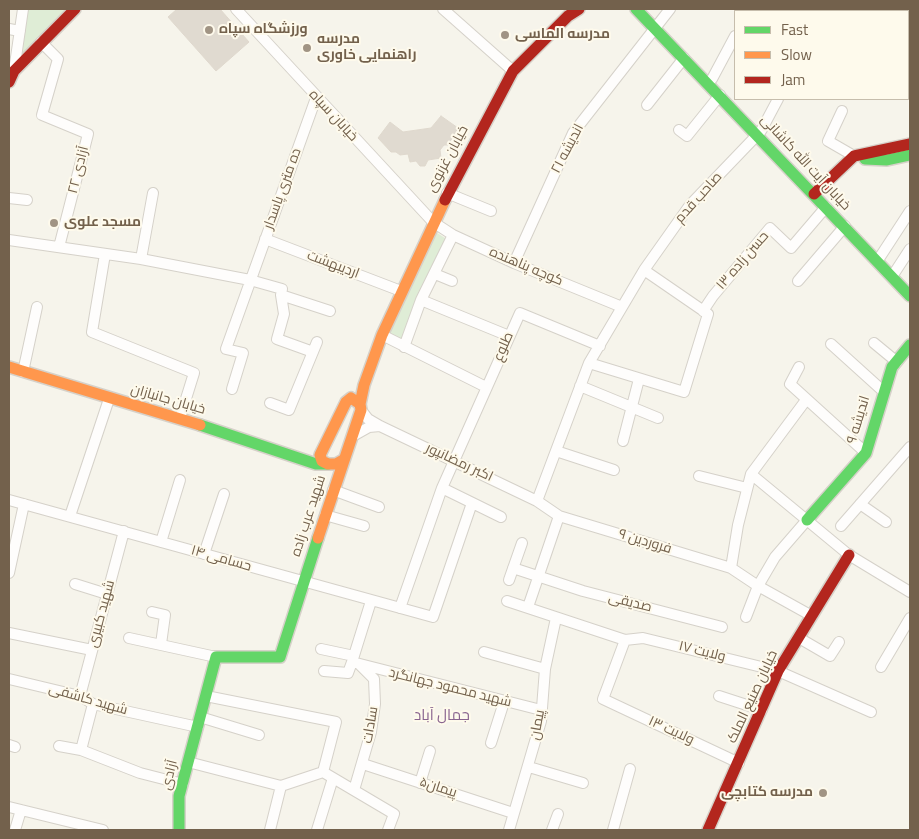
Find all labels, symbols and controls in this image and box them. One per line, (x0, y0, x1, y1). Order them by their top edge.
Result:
legend (734, 10, 909, 100)
text: Fast (781, 18, 808, 41)
place label: ورزشگاه سپاه (219, 22, 308, 38)
marker: ورزشگاه سپاه (203, 24, 215, 36)
place label: مدرسه الماسی (515, 27, 610, 43)
marker: مدرسه الماسی (499, 29, 511, 41)
place label: مدرسه راهنمایی خاوری (317, 32, 417, 64)
marker: مدرسه راهنمایی خاوری (301, 42, 313, 54)
text: Slow (781, 43, 812, 66)
text: Jam (781, 68, 805, 91)
street label: خیابان سپاه (305, 87, 361, 145)
street label: خیابان آیت الله کاشانی (756, 112, 854, 214)
street label: اندیشه ۲۱ (548, 121, 588, 177)
street label: خیابان غزنوی (423, 123, 473, 195)
street label: آزادی ۲۲ (65, 145, 93, 195)
street label: ده متری پاسدار (261, 146, 305, 232)
street label: صاحب قدم (672, 169, 726, 227)
place label: مسجد علوی (64, 215, 141, 231)
marker: مسجد علوی (48, 217, 60, 229)
street label: حسن زاده ۱۳ (713, 228, 773, 294)
street label: کوچه پناهنده (486, 244, 566, 290)
street label: اردیبهشت (304, 247, 362, 283)
street label: طلوع (490, 330, 518, 364)
street label: خیابان جانبازان (129, 381, 207, 419)
street label: اندیشه ۹ (844, 394, 874, 446)
street label: اکبر رمضانپور (423, 440, 495, 486)
street label: شهید عرب زاده (288, 473, 330, 559)
street label: فروردین ۹ (616, 526, 674, 558)
street label: حسامی ۱۴ (189, 542, 253, 576)
street label: شهید کبیری (85, 578, 119, 650)
street label: صدیقی (607, 590, 653, 616)
street label: ولایت ۱۷ (677, 638, 727, 666)
street label: خیابان صنیع الملک (724, 648, 782, 746)
street label: شهید محمود جهانگرد (387, 665, 513, 711)
street label: شهید کاشفی (47, 681, 129, 719)
street label: سادات (359, 705, 383, 745)
district label: جمال آباد (414, 707, 470, 725)
street label: پیمان (527, 708, 549, 742)
street label: ولایت ۱۳ (645, 713, 697, 749)
street label: آزادی (158, 758, 182, 792)
street label: پیمان۵ (417, 774, 459, 802)
place label: مدرسه کتابچی (721, 785, 813, 801)
marker: مدرسه کتابچی (817, 787, 829, 799)

